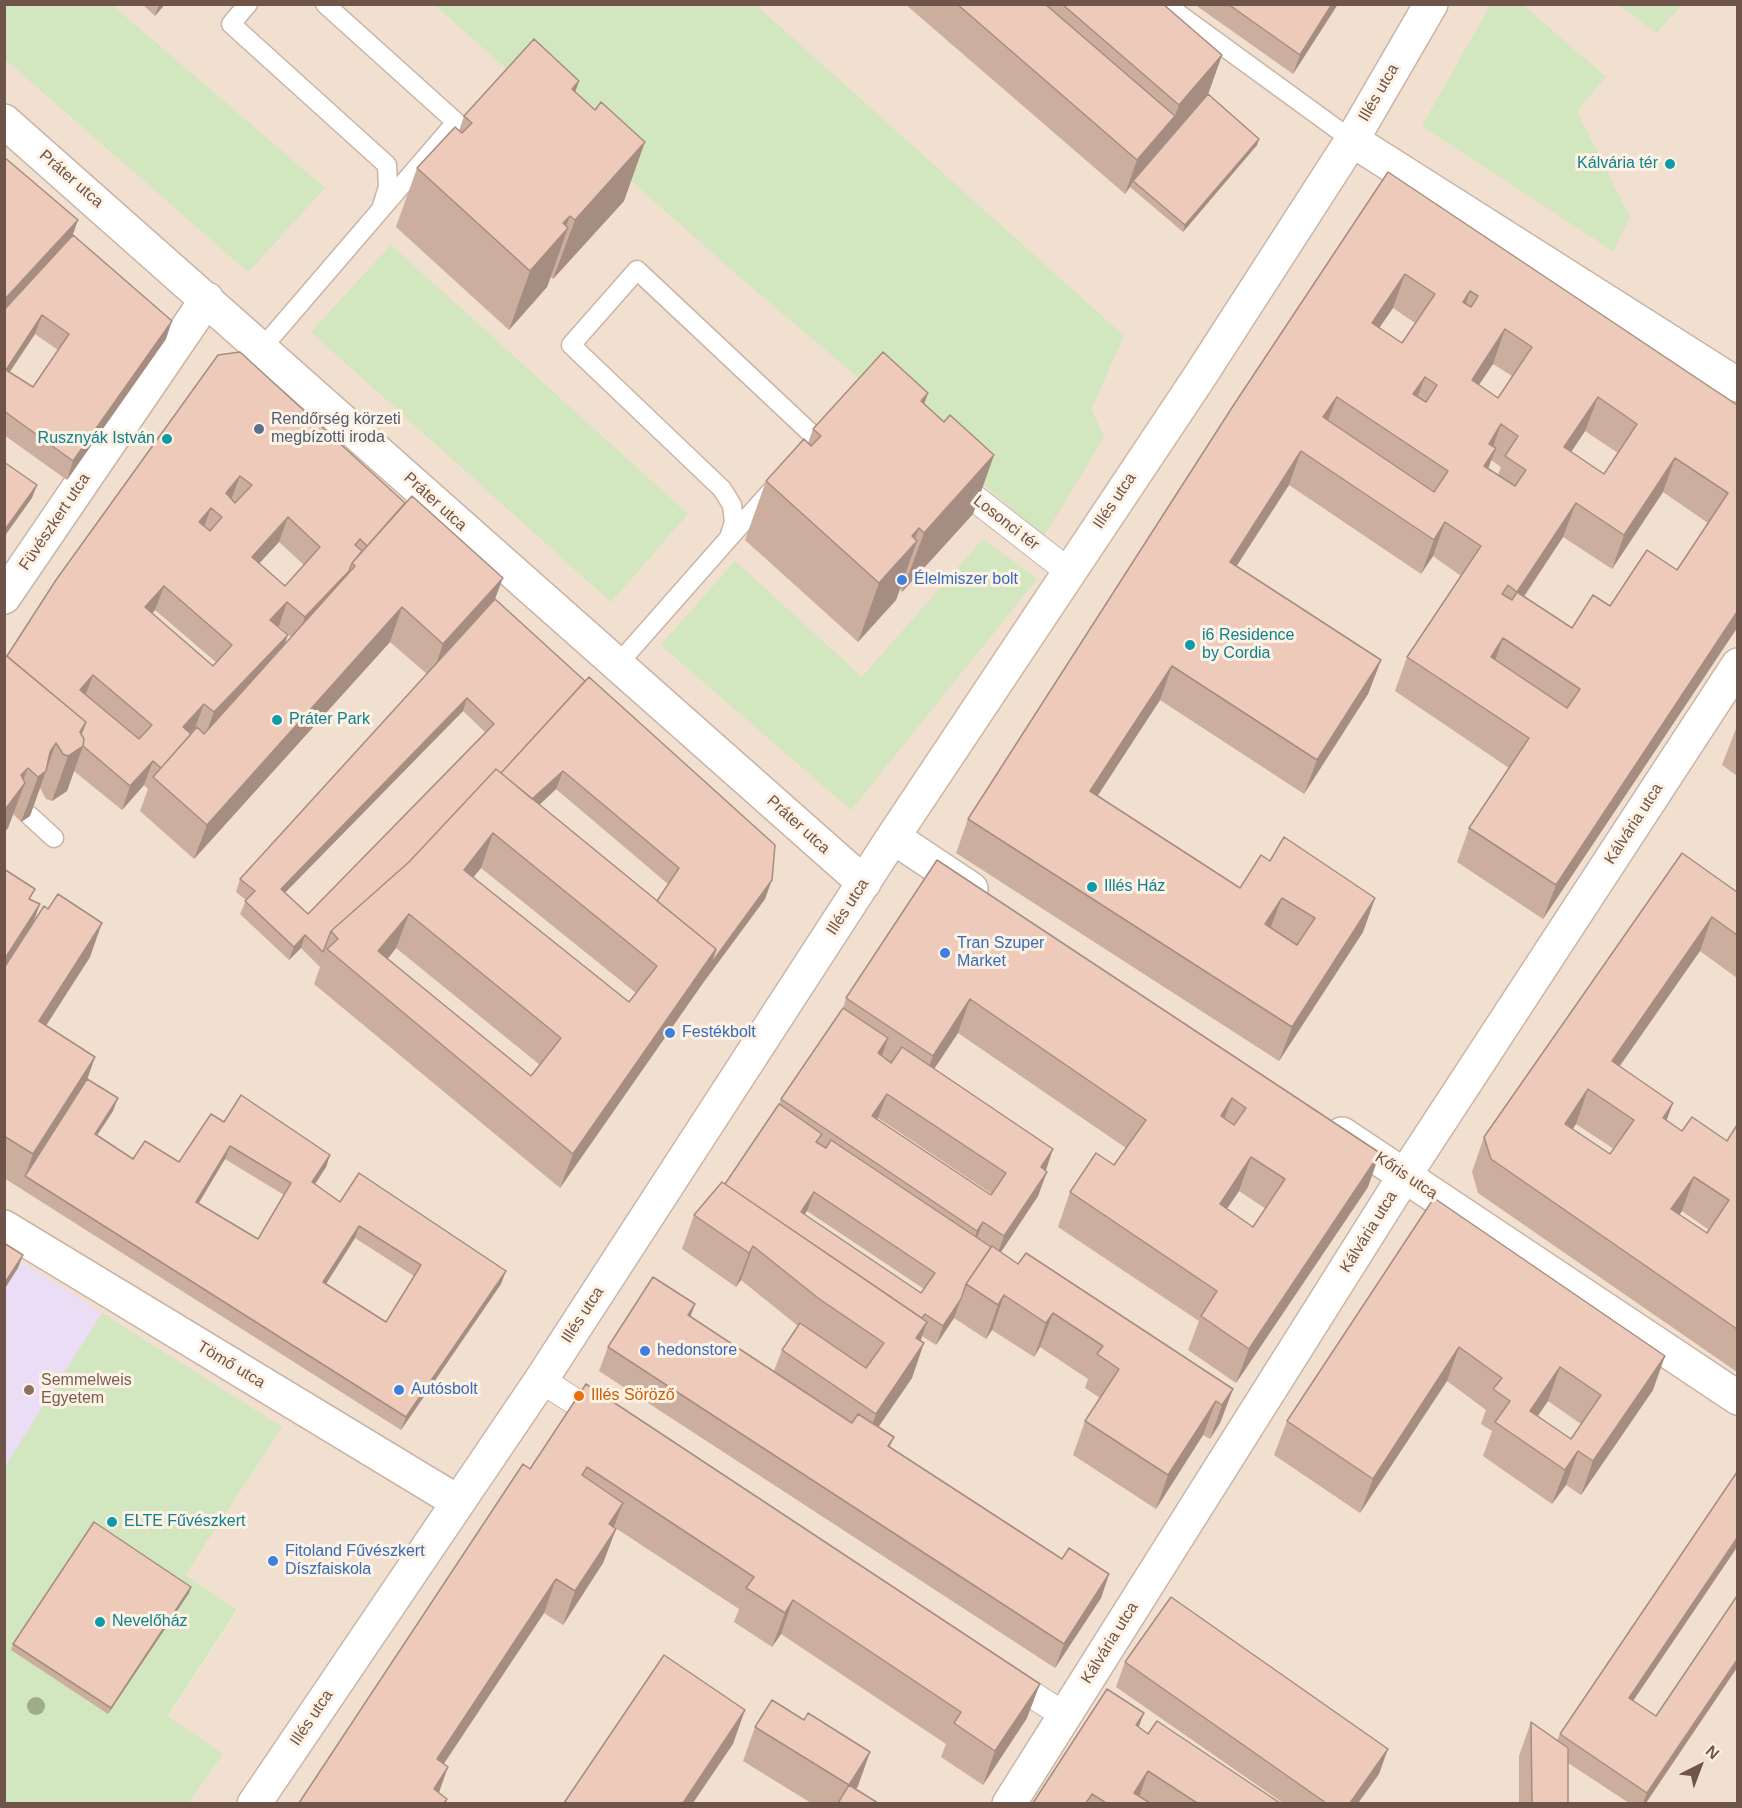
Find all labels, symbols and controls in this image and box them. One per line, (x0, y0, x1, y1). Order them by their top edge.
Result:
street label: Illés utca (1355, 61, 1403, 125)
street label: Práter utca (35, 146, 107, 212)
place label: Kálvária tér (1577, 154, 1658, 174)
marker: Kálvária tér (1663, 157, 1677, 171)
place label: Rendőrség körzeti megbízotti iroda (271, 410, 401, 448)
marker: Rendőrség körzeti megbízotti iroda (252, 422, 266, 436)
place label: Rusznyák István (38, 429, 155, 449)
marker: Rusznyák István (160, 432, 174, 446)
street label: Práter utca (399, 469, 471, 535)
street label: Illés utca (1089, 469, 1141, 533)
street label: Füvészkert utca (15, 470, 95, 574)
street label: Losonci tér (969, 491, 1043, 555)
place label: Élelmiszer bolt (914, 570, 1018, 590)
marker: Élelmiszer bolt (895, 573, 909, 587)
place label: i6 Residence by Cordia (1202, 626, 1294, 664)
marker: i6 Residence by Cordia (1183, 638, 1197, 652)
place label: Práter Park (289, 710, 370, 730)
marker: Práter Park (270, 713, 284, 727)
street label: Kálvária utca (1601, 780, 1667, 868)
street label: Práter utca (762, 792, 834, 858)
street label: Illés utca (823, 875, 873, 939)
place label: Illés Ház (1104, 877, 1165, 897)
marker: Illés Ház (1085, 880, 1099, 894)
place label: Tran Szuper Market (957, 934, 1044, 972)
marker: Tran Szuper Market (938, 946, 952, 960)
place label: Festékbolt (682, 1023, 756, 1043)
marker: Festékbolt (663, 1026, 677, 1040)
street label: Kőris utca (1371, 1148, 1441, 1204)
street label: Kálvária utca (1336, 1188, 1402, 1276)
street label: Illés utca (558, 1283, 608, 1347)
street label: Tömő utca (194, 1337, 268, 1393)
place label: hedonstore (657, 1341, 737, 1361)
marker: hedonstore (638, 1344, 652, 1358)
place label: Semmelweis Egyetem (41, 1371, 132, 1409)
place label: Autósbolt (411, 1380, 478, 1400)
marker: Semmelweis Egyetem (22, 1383, 36, 1397)
marker: Autósbolt (392, 1383, 406, 1397)
place label: Illés Söröző (591, 1386, 675, 1406)
marker: Illés Söröző (572, 1389, 586, 1403)
place label: ELTE Fűvészkert (124, 1512, 246, 1532)
marker: ELTE Fűvészkert (105, 1515, 119, 1529)
place label: Fitoland Fűvészkert Díszfaiskola (285, 1542, 425, 1580)
marker: Fitoland Fűvészkert Díszfaiskola (266, 1554, 280, 1568)
street label: Kálvária utca (1077, 1599, 1143, 1687)
place label: Nevelőház (112, 1612, 188, 1632)
marker: Nevelőház (93, 1615, 107, 1629)
street label: Illés utca (286, 1686, 338, 1750)
north arrow (1670, 1736, 1730, 1796)
text: N (1702, 1742, 1722, 1762)

